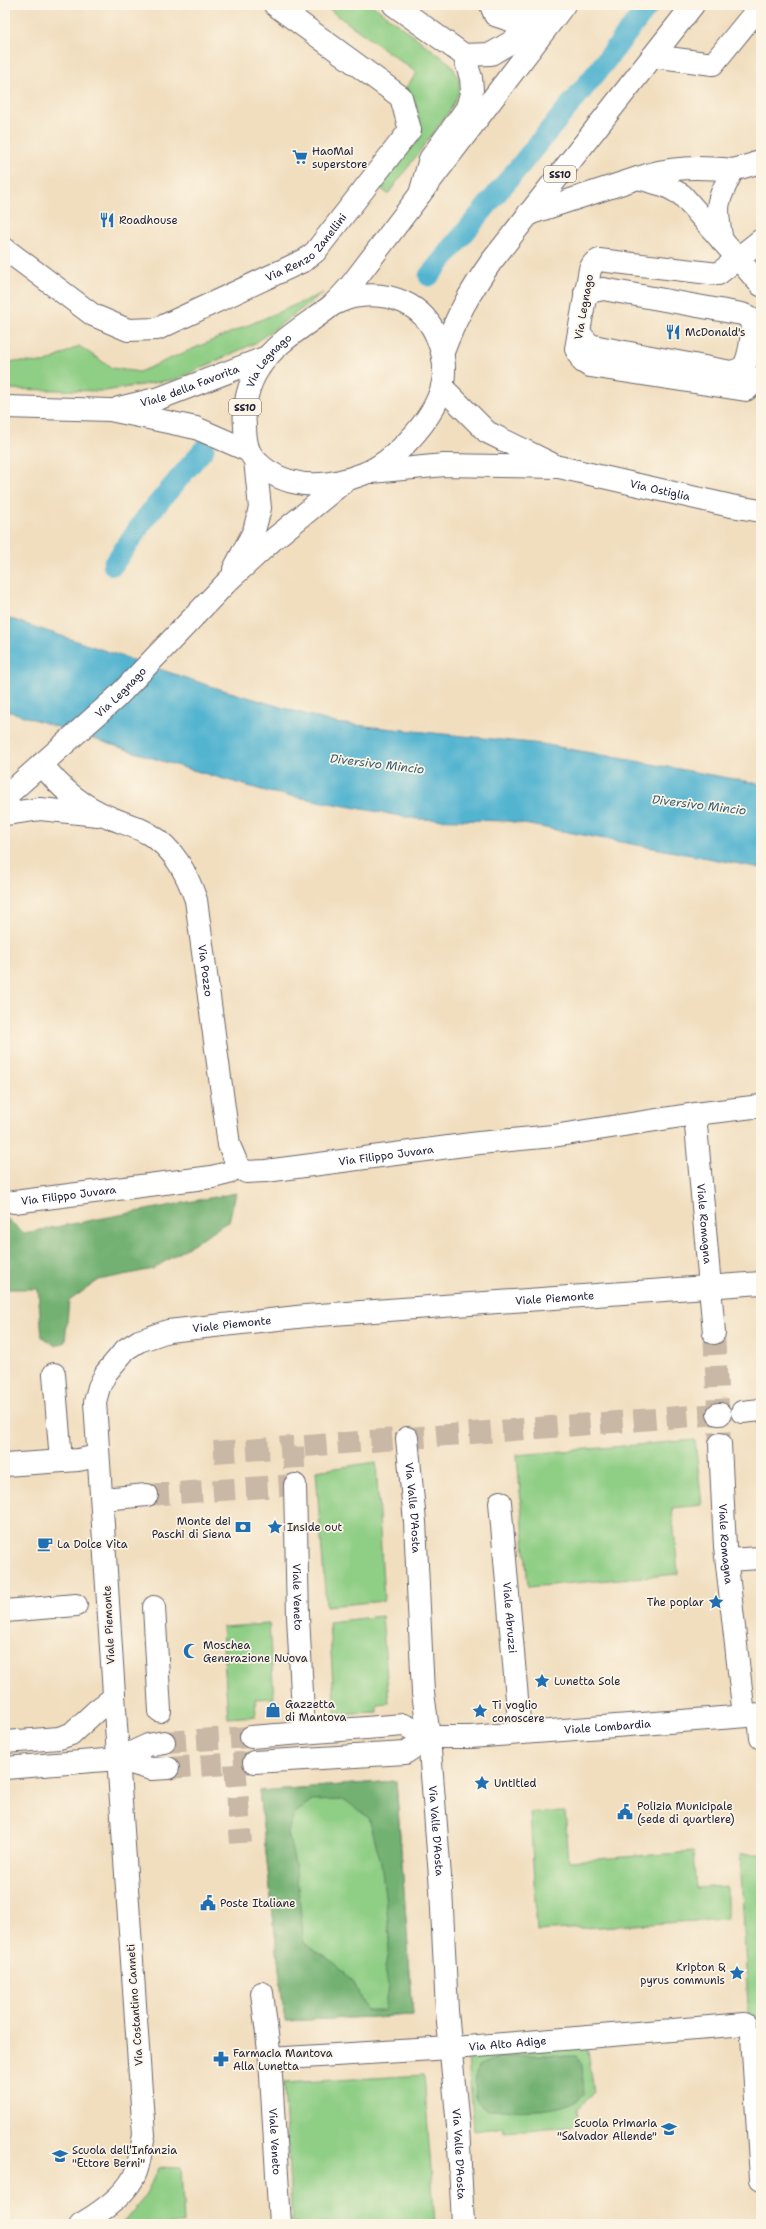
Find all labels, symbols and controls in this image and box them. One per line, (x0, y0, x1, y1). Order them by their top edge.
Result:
place label: HaoMai superstore (312, 144, 368, 172)
supermarket icon: HaoMai superstore (291, 148, 309, 166)
road number: SS10 (544, 166, 576, 182)
street label: Via Renzo Zanellini (263, 210, 350, 285)
restaurant icon: Roadhouse (98, 211, 116, 229)
place label: Roadhouse (119, 213, 178, 228)
street label: Via Legnago (571, 273, 597, 341)
restaurant icon: McDonald's (664, 323, 682, 341)
place label: McDonald's (685, 325, 745, 340)
street label: Via Legnago (242, 330, 295, 390)
street label: Viale della Favorita (138, 361, 241, 410)
road number: SS10 (229, 399, 261, 415)
street label: Via Ostiglia (628, 476, 692, 504)
street label: Via Legnago (92, 663, 150, 721)
water label: Diversivo Mincio (329, 750, 425, 778)
water label: Diversivo Mincio (651, 791, 747, 819)
street label: Via Pozzo (195, 943, 216, 998)
street label: Via Filippo Juvara (337, 1142, 435, 1169)
street label: Via Filippo Juvara (20, 1182, 117, 1209)
street label: Viale Romagna (694, 1183, 715, 1265)
street label: Viale Piemonte (515, 1288, 595, 1308)
street label: Viale Piemonte (192, 1312, 272, 1336)
street label: Via Valle D'Aosta (402, 1462, 424, 1554)
street label: Viale Romagna (715, 1503, 737, 1585)
place label: Monte dei Paschi di Siena (152, 1514, 231, 1542)
bank icon: Monte dei Paschi di Siena (234, 1518, 252, 1536)
place icon: Inside out (266, 1518, 284, 1536)
place label: Inside out (287, 1520, 342, 1535)
cafe icon: La Dolce Vita (36, 1535, 54, 1553)
place label: La Dolce Vita (57, 1537, 128, 1552)
street label: Viale Veneto (289, 1563, 306, 1631)
street label: Viale Abruzzi (499, 1581, 521, 1654)
street label: Viale Piemonte (99, 1585, 119, 1665)
place icon: The poplar (707, 1593, 725, 1611)
place label: The poplar (647, 1595, 704, 1610)
place label: Moschea Generazione Nuova (203, 1638, 308, 1666)
mosque icon: Moschea Generazione Nuova (182, 1642, 200, 1660)
place icon: Lunetta Sole (533, 1672, 551, 1690)
place label: Lunetta Sole (554, 1674, 620, 1689)
place label: Gazzetta di Mantova (285, 1697, 346, 1725)
place label: Ti voglio conoscere (492, 1698, 545, 1726)
shop icon: Gazzetta di Mantova (264, 1701, 282, 1719)
place icon: Ti voglio conoscere (471, 1702, 489, 1720)
street label: Viale Lombardia (563, 1716, 651, 1737)
place icon: Untitled (473, 1774, 491, 1792)
place label: Untitled (494, 1776, 536, 1791)
street label: Via Valle D'Aosta (425, 1785, 447, 1877)
place label: Polizia Municipale (sede di quartiere) (637, 1799, 735, 1827)
public building icon: Polizia Municipale (sede di quartiere) (616, 1803, 634, 1821)
public building icon: Poste Italiane (199, 1894, 217, 1912)
place label: Poste Italiane (220, 1896, 295, 1911)
street label: Via Costantino Canneti (123, 1943, 147, 2067)
place label: Kripton & pyrus communis (640, 1960, 725, 1988)
place icon: Kripton & pyrus communis (728, 1964, 746, 1982)
street label: Via Alto Adige (468, 2033, 547, 2054)
place label: Farmacia Mantova Alla Lunetta (233, 2046, 333, 2074)
pharmacy icon: Farmacia Mantova Alla Lunetta (212, 2050, 230, 2068)
street label: Viale Veneto (265, 2107, 285, 2176)
street label: Via Valle D'Aosta (449, 2108, 469, 2200)
place label: Scuola Primaria "Salvador Allende" (557, 2116, 657, 2144)
school or university icon: Scuola Primaria "Salvador Allende" (660, 2120, 678, 2138)
place label: Scuola dell'Infanzia "Ettore Berni" (72, 2143, 177, 2171)
school or university icon: Scuola dell'Infanzia "Ettore Berni" (51, 2147, 69, 2165)

